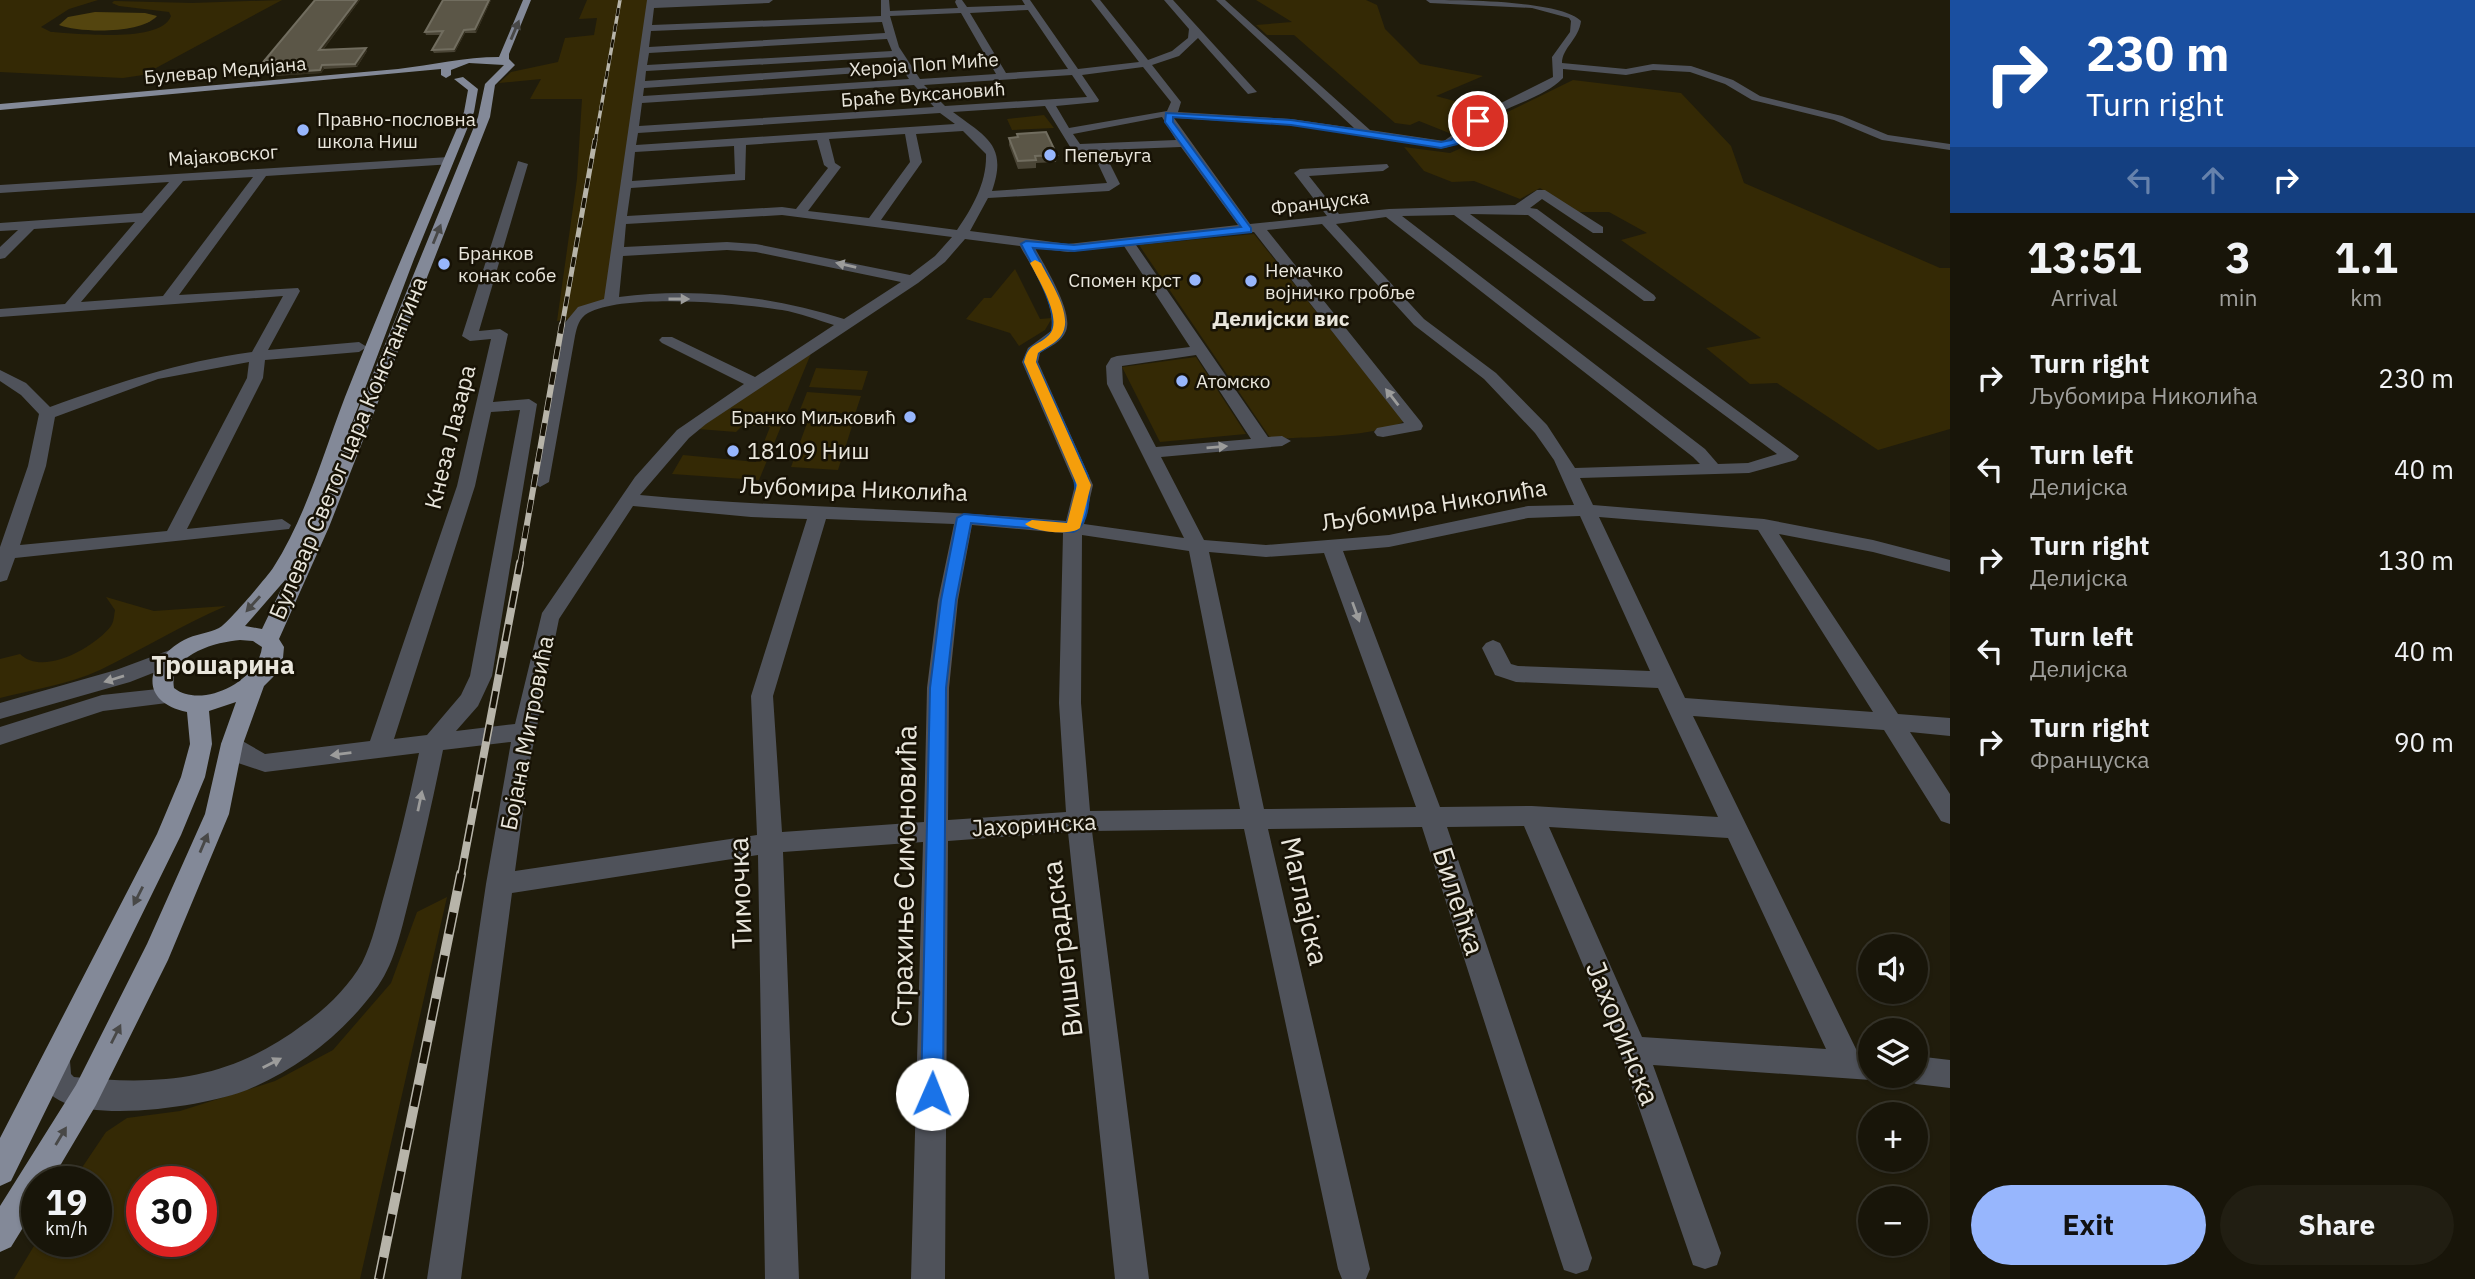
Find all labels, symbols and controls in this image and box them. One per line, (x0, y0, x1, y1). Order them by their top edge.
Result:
one-way arrow (509, 19, 520, 40)
text: 230 m (2086, 21, 2230, 84)
icon: right (1971, 28, 2062, 119)
street label: Хероја Поп Миће (848, 47, 1000, 81)
street label: Булевар Медијана (143, 51, 307, 89)
street label: Браће Вуксановић (840, 76, 1006, 112)
text: Turn right (2086, 83, 2224, 125)
pin (1448, 91, 1508, 151)
icon: arrive (1459, 102, 1497, 140)
place label: Правно-пословна школа Ниш (317, 107, 476, 153)
marker: Правно-пословна школа Ниш (295, 122, 311, 138)
street label: Мајаковског (167, 139, 279, 171)
place label: Пепељуга (1064, 143, 1151, 167)
marker: Пепељуга (1042, 147, 1058, 163)
icon: left (2121, 161, 2159, 199)
icon: ahead (2194, 161, 2232, 199)
icon: right (2267, 161, 2305, 199)
street label: Француска (1269, 184, 1371, 220)
one-way arrow (431, 223, 442, 244)
text: 13:51 (2027, 230, 2142, 285)
text: 3 (2226, 230, 2251, 285)
text: 1.1 (2335, 230, 2398, 285)
place label: Бранков конак собе (458, 241, 556, 287)
marker: Бранков конак собе (436, 256, 452, 272)
place label: Немачко војничко гробље (1265, 258, 1415, 304)
one-way arrow (835, 259, 857, 270)
place label: Спомен крст (1068, 268, 1181, 292)
street label: Булевар Светог цара Константина (261, 272, 433, 624)
marker: Спомен крст (1187, 272, 1203, 288)
marker: Немачко војничко гробље (1243, 273, 1259, 289)
text: Arrival (2051, 282, 2118, 312)
text: min (2219, 282, 2258, 312)
text: km (2350, 282, 2382, 312)
one-way arrow (668, 293, 690, 304)
district label: Делијски вис (1212, 304, 1350, 332)
text: Turn right (2030, 346, 2149, 380)
icon: right (1971, 359, 2009, 397)
text: 230 m (2378, 361, 2454, 395)
street label: Кнеза Лазара (417, 362, 481, 512)
place label: Атомско (1196, 369, 1270, 393)
marker: Атомско (1174, 373, 1190, 389)
text: Љубомира Николића (2030, 380, 2258, 410)
one-way arrow (1385, 389, 1400, 407)
place label: Бранко Миљковић (731, 405, 896, 429)
marker: Бранко Миљковић (902, 409, 918, 425)
place label: 18109 Ниш (747, 435, 870, 465)
text: Turn left (2030, 437, 2133, 471)
one-way arrow (1206, 441, 1228, 452)
marker: 18109 Ниш (725, 443, 741, 459)
icon: left (1971, 450, 2009, 488)
text: 40 m (2394, 452, 2454, 486)
street label: Љубомира Николића (740, 469, 968, 507)
street label: Љубомира Николића (1319, 471, 1549, 537)
text: Делијска (2030, 471, 2128, 501)
text: Turn right (2030, 528, 2149, 562)
icon: right (1971, 541, 2009, 579)
text: 130 m (2378, 543, 2454, 577)
text: Делијска (2030, 562, 2128, 592)
one-way arrow (245, 595, 261, 613)
one-way arrow (1350, 601, 1361, 622)
text: Turn left (2030, 619, 2133, 653)
icon: left (1971, 632, 2009, 670)
street label: Бојана Митровића (492, 633, 560, 833)
text: 40 m (2394, 634, 2454, 668)
district label: Трошарина (151, 647, 295, 681)
text: Делијска (2030, 653, 2128, 683)
one-way arrow (103, 674, 124, 684)
text: Turn right (2030, 710, 2149, 744)
icon: right (1971, 723, 2009, 761)
street label: Страхиње Симоновића (882, 725, 925, 1027)
text: 90 m (2394, 725, 2454, 759)
text: Француска (2030, 744, 2150, 774)
one-way arrow (329, 749, 351, 760)
one-way arrow (415, 790, 426, 812)
street label: Јахоринска (971, 806, 1097, 842)
one-way arrow (199, 833, 210, 854)
street label: Маглајска (1273, 833, 1338, 969)
street label: Тимочка (719, 837, 760, 949)
street label: Билећка (1425, 842, 1494, 960)
street label: Вишеградска (1032, 859, 1091, 1039)
one-way arrow (133, 886, 144, 906)
map controls (1858, 934, 1928, 1256)
button: sound (1858, 934, 1928, 1004)
street label: Јахоринска (1578, 955, 1669, 1110)
button: layers (1858, 1018, 1928, 1088)
one-way arrow (111, 1024, 122, 1044)
position arrow (895, 1057, 969, 1131)
one-way arrow (262, 1058, 282, 1069)
button: + (1858, 1102, 1928, 1172)
one-way arrow (55, 1126, 67, 1145)
speed limit sign: 30 (126, 1166, 217, 1257)
text: 19 (45, 1179, 88, 1225)
button: Exit (1971, 1185, 2206, 1265)
button: Share (2220, 1185, 2454, 1265)
button: − (1858, 1186, 1928, 1256)
text: km/h (45, 1217, 88, 1240)

